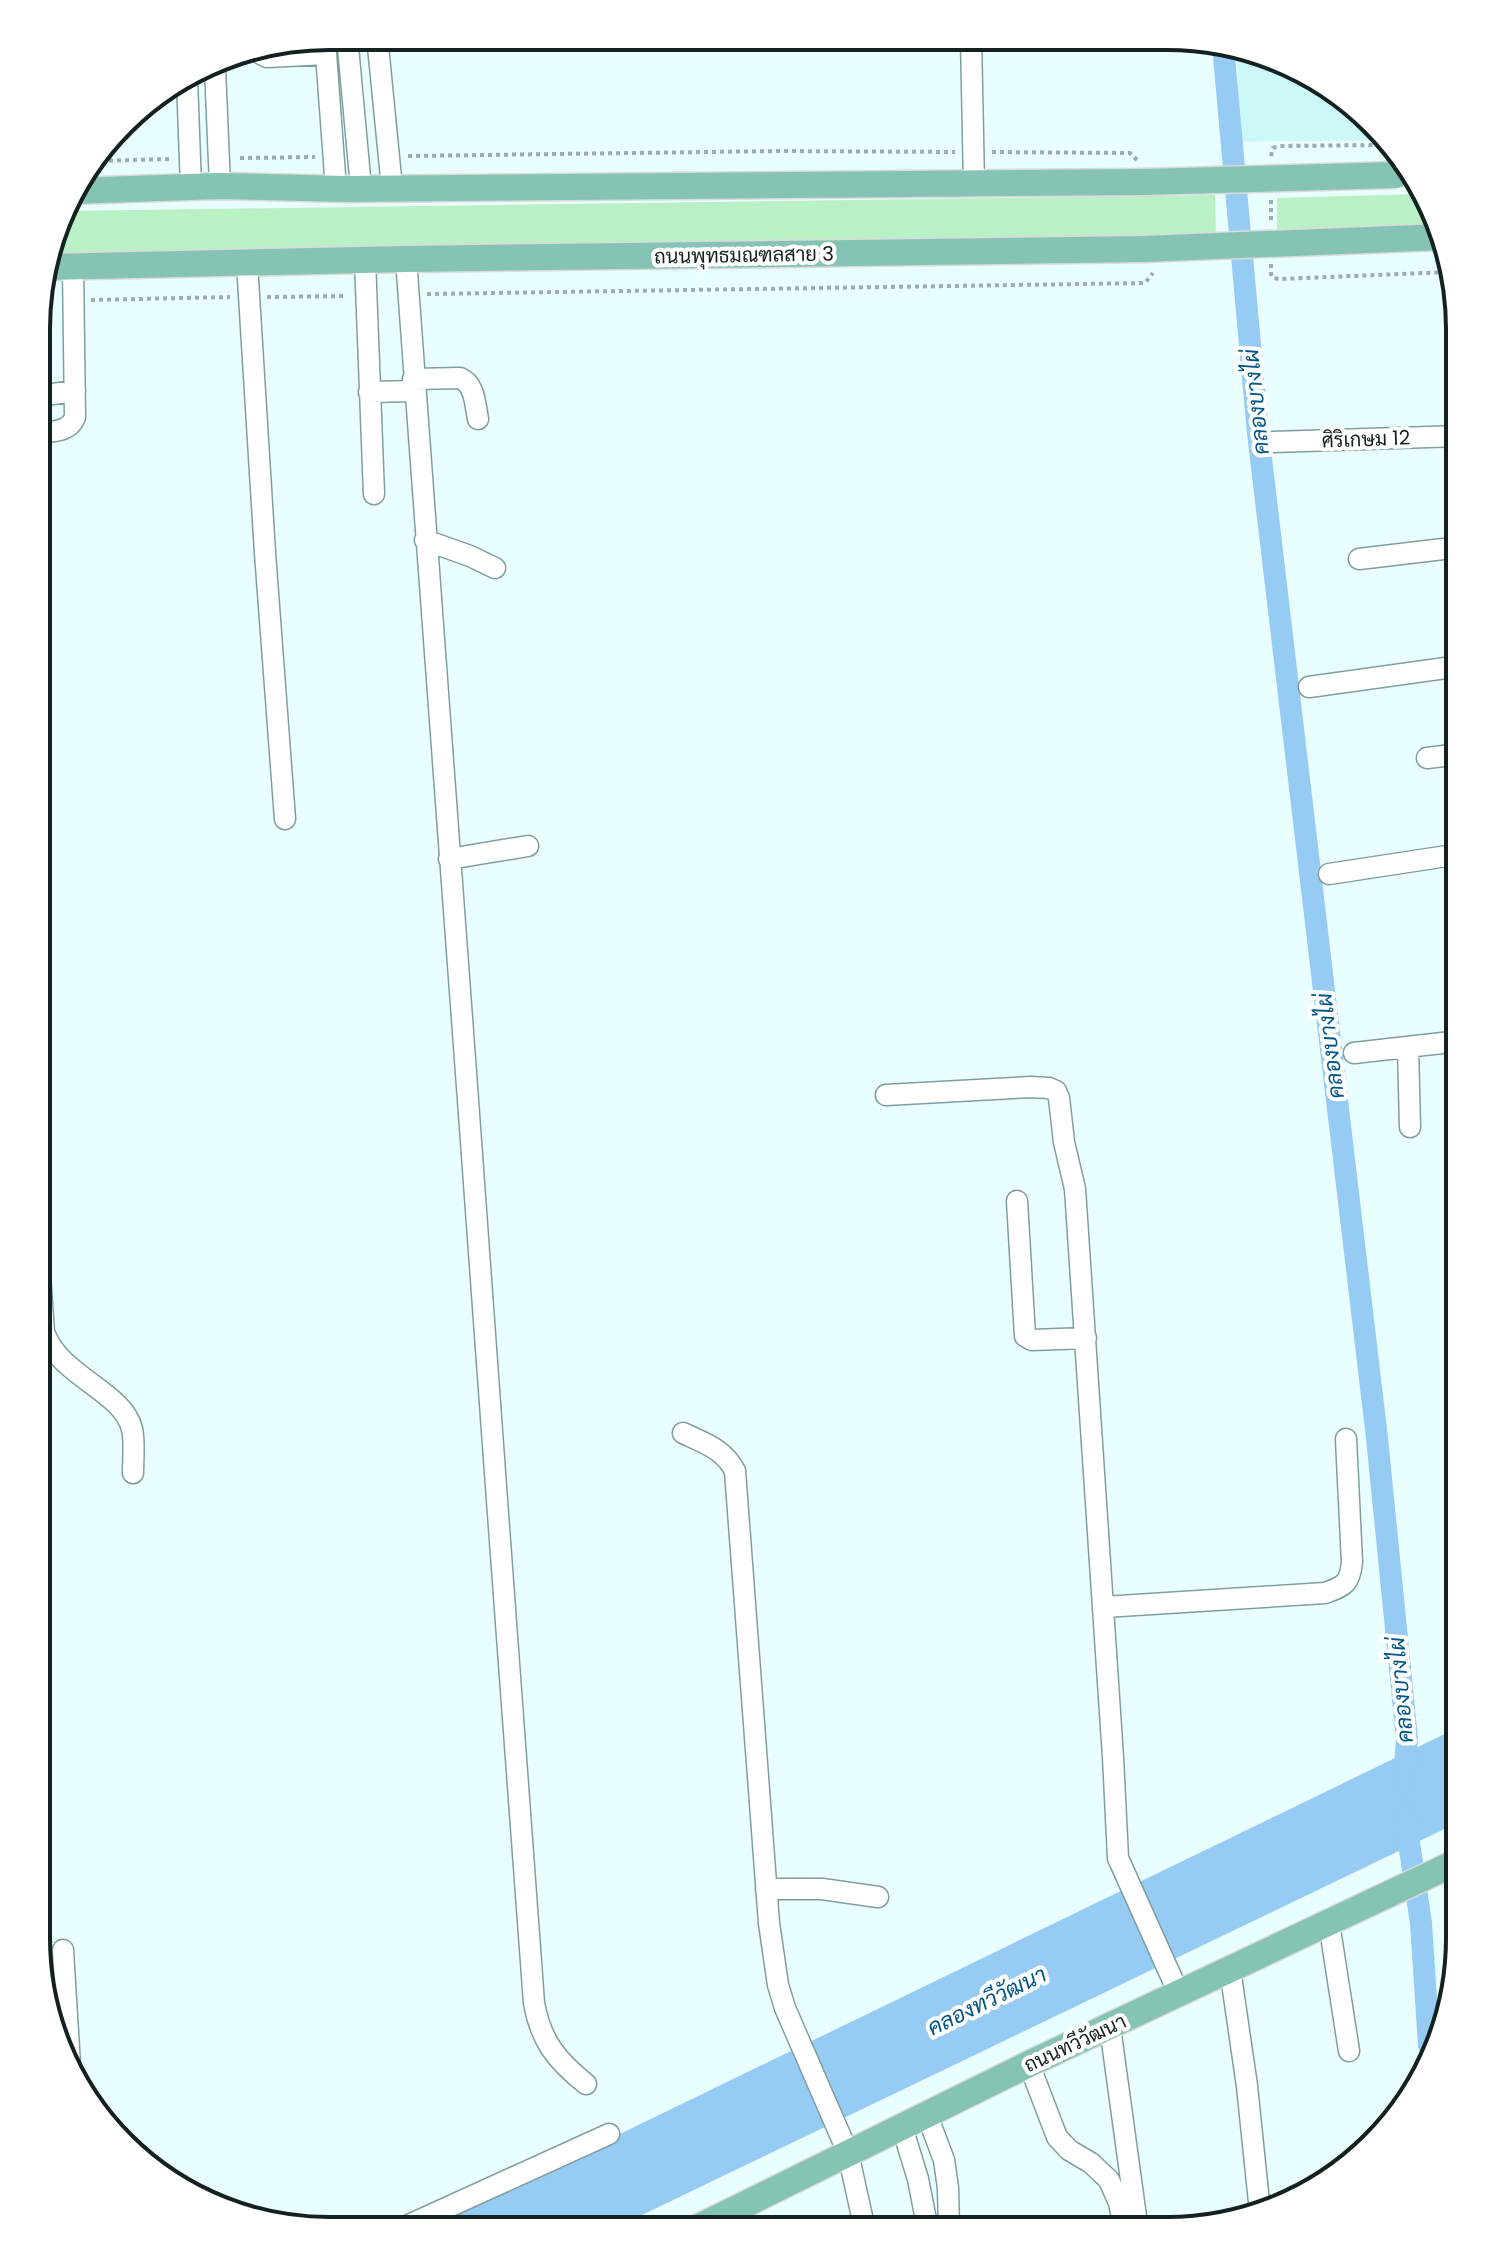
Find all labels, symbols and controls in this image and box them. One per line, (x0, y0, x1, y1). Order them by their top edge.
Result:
street label: ถนนพุทธมณฑลสาย 3 (654, 239, 834, 271)
water label: คลองบางไผ่ (1235, 347, 1277, 456)
street label: ศิริเกษม 12 (1321, 423, 1411, 455)
water label: คลองบางไผ่ (1308, 990, 1352, 1101)
water label: คลองบางไผ่ (1381, 1635, 1421, 1744)
water label: คลองทวีวัฒนา (922, 1959, 1052, 2043)
street label: ถนนทวีวัฒนา (1019, 2007, 1131, 2079)

